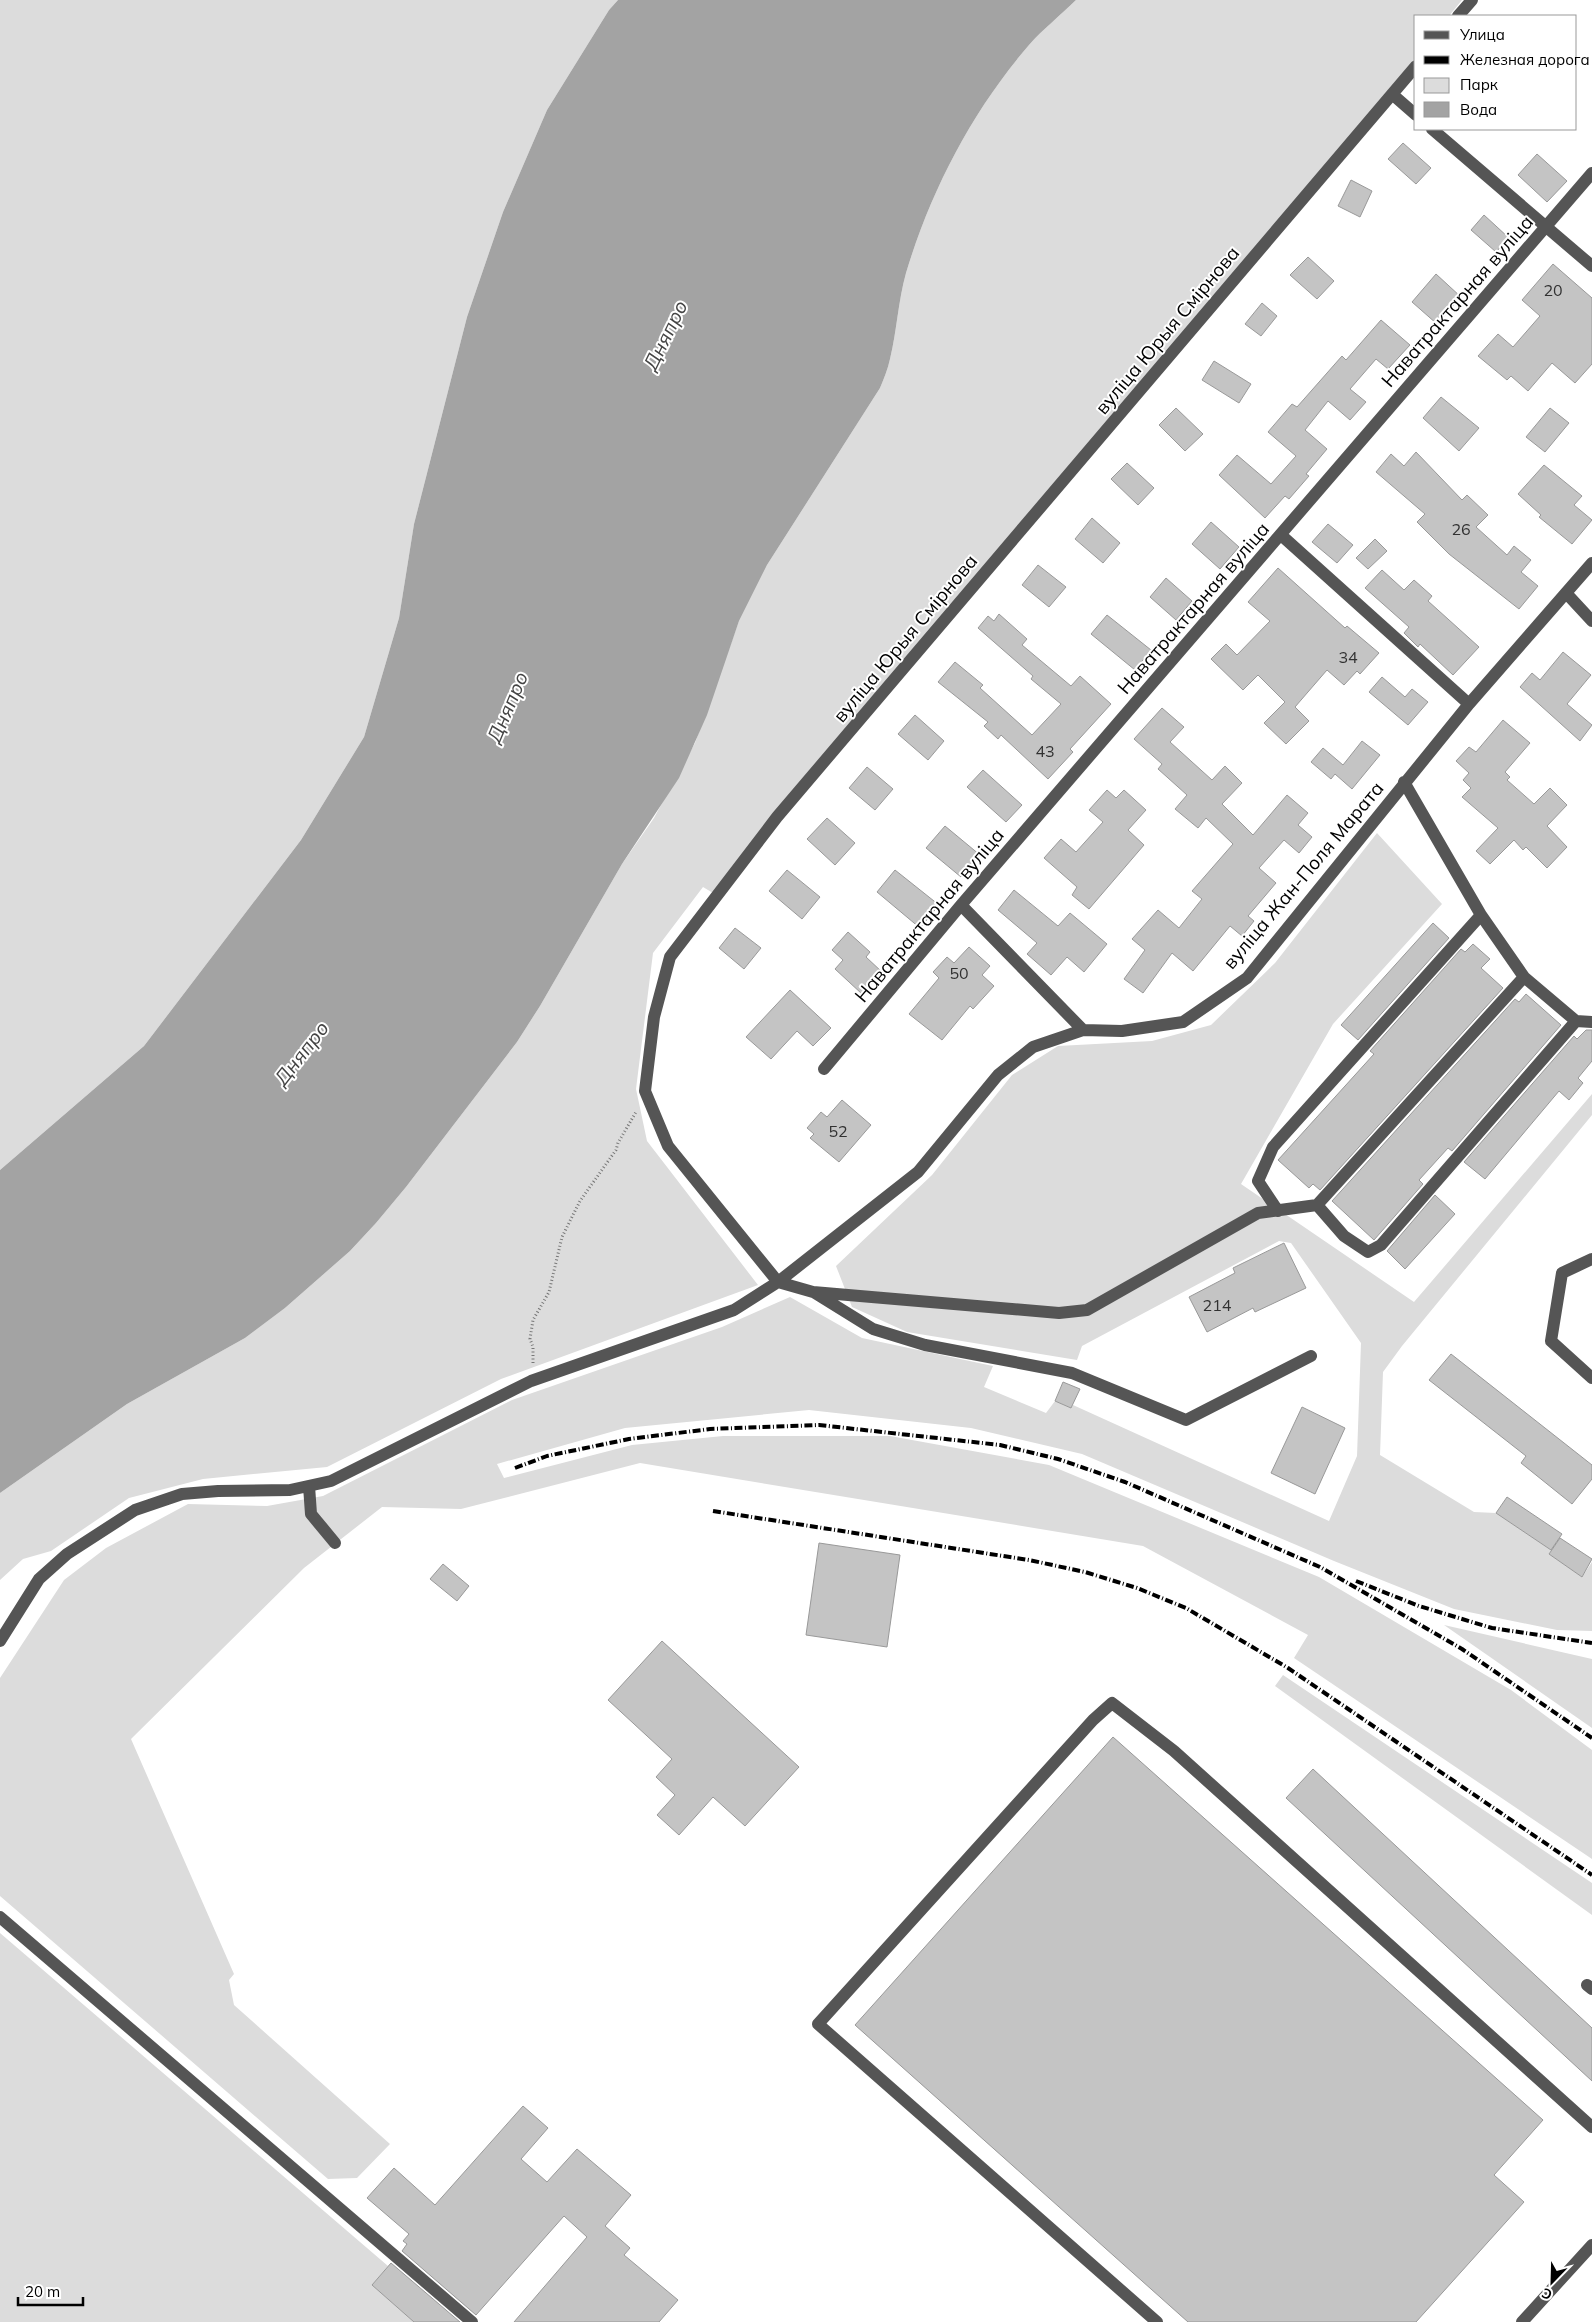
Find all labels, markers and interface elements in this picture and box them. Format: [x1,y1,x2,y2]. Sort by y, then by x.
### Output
legend [1414,15,1577,130]
text: Улица [1459,25,1505,44]
text: Железная дорога [1460,50,1590,69]
text: Парк [1460,75,1499,94]
text: Вода [1460,100,1497,119]
street label: Наватрактарная вуліца [1376,210,1538,392]
street label: вуліца Юрыя Смірнова [1090,241,1244,419]
house number: 20 [1543,280,1563,300]
water label: Дняпро [637,296,693,375]
street label: Наватрактарная вуліца [1112,517,1274,699]
house number: 26 [1451,519,1471,539]
street label: вуліца Юрыя Смірнова [828,549,982,727]
house number: 34 [1338,647,1358,667]
water label: Дняпро [481,668,533,747]
house number: 43 [1035,741,1055,761]
street label: вуліца Жан-Поля Марата [1217,776,1389,974]
street label: Наватрактарная вуліца [849,823,1009,1007]
house number: 50 [949,963,969,983]
water label: Дняпро [268,1016,334,1091]
house number: 52 [828,1121,848,1141]
house number: 214 [1203,1295,1232,1315]
north arrow [1527,2257,1577,2307]
scale bar [18,2274,82,2306]
text: 20 m [25,2282,60,2301]
text: С [1539,2284,1555,2304]

